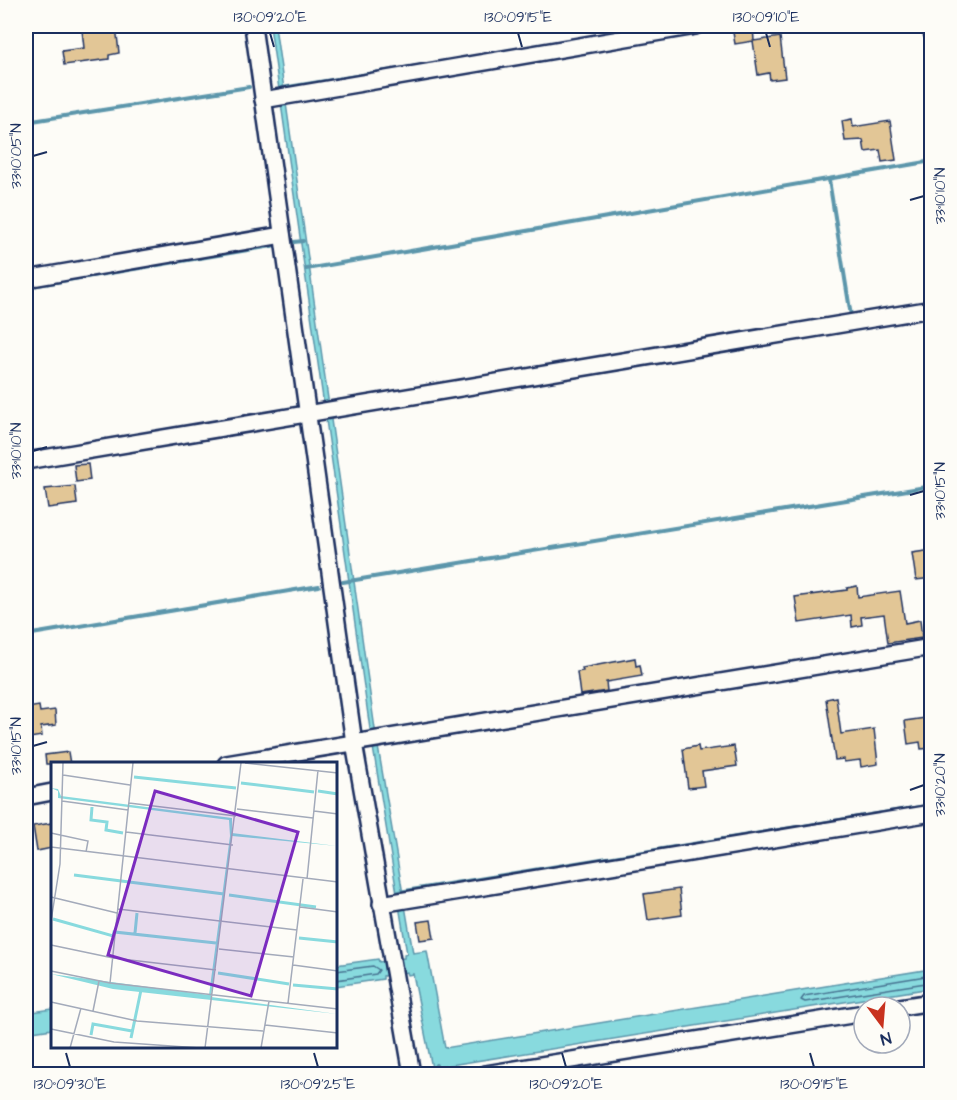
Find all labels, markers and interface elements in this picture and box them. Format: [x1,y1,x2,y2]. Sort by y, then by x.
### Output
text: 130°09'20"E [233,7,307,28]
text: 130°09'15"E [484,7,552,28]
text: 130°09'10"E [733,7,799,28]
text: 33°10'05"N [6,123,27,189]
text: 33°10'10"N [930,168,951,224]
text: 33°10'10"N [6,423,27,479]
text: 33°10'15"N [930,462,951,520]
text: 33°10'15"N [6,717,27,775]
text: 33°10'20"N [930,753,951,817]
inset map [51,762,338,1049]
north arrow [852,995,912,1055]
text: N [878,1027,894,1050]
text: 130°09'30"E [34,1074,106,1095]
text: 130°09'25"E [281,1074,355,1095]
text: 130°09'20"E [529,1074,603,1095]
text: 130°09'15"E [780,1074,848,1095]

